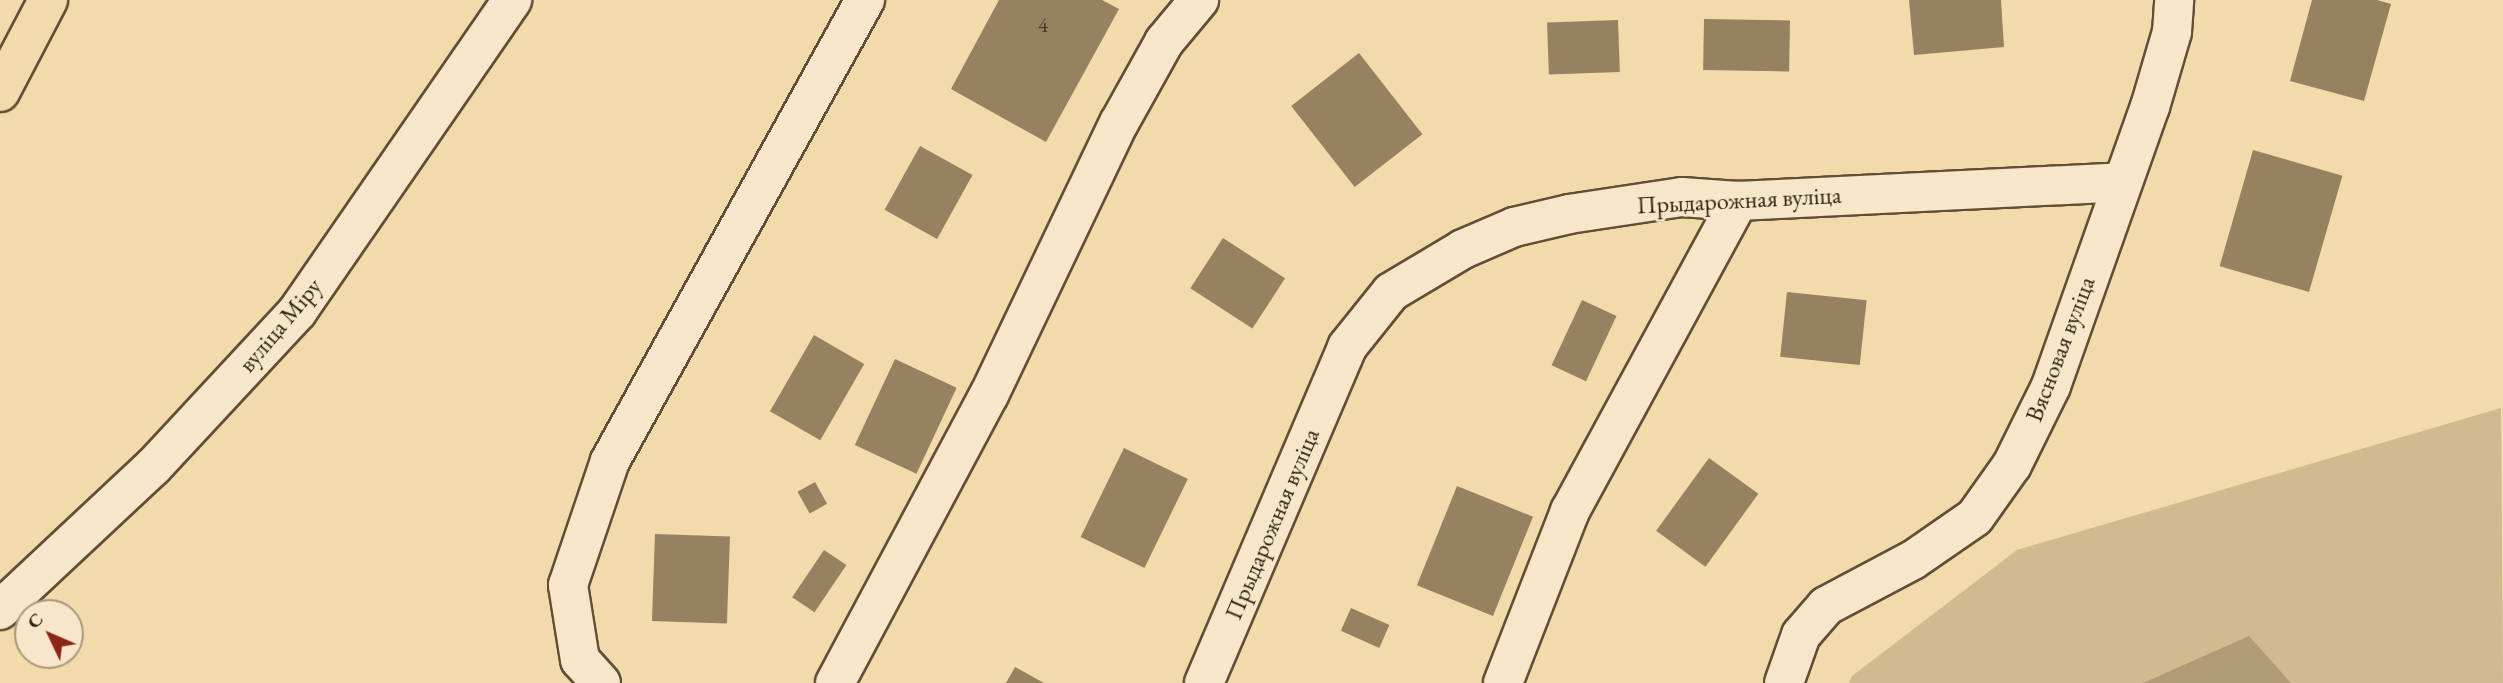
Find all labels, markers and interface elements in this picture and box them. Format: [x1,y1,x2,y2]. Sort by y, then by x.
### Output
house number: 4 [1038,12,1048,38]
street label: Прыдарожная вуліца [1636,180,1842,220]
street label: вуліца Міру [232,272,328,378]
street label: Вясновая вуліца [2019,272,2101,426]
street label: Прыдарожная вуліца [1219,424,1325,624]
north arrow [14,599,84,669]
text: С [21,607,49,634]

